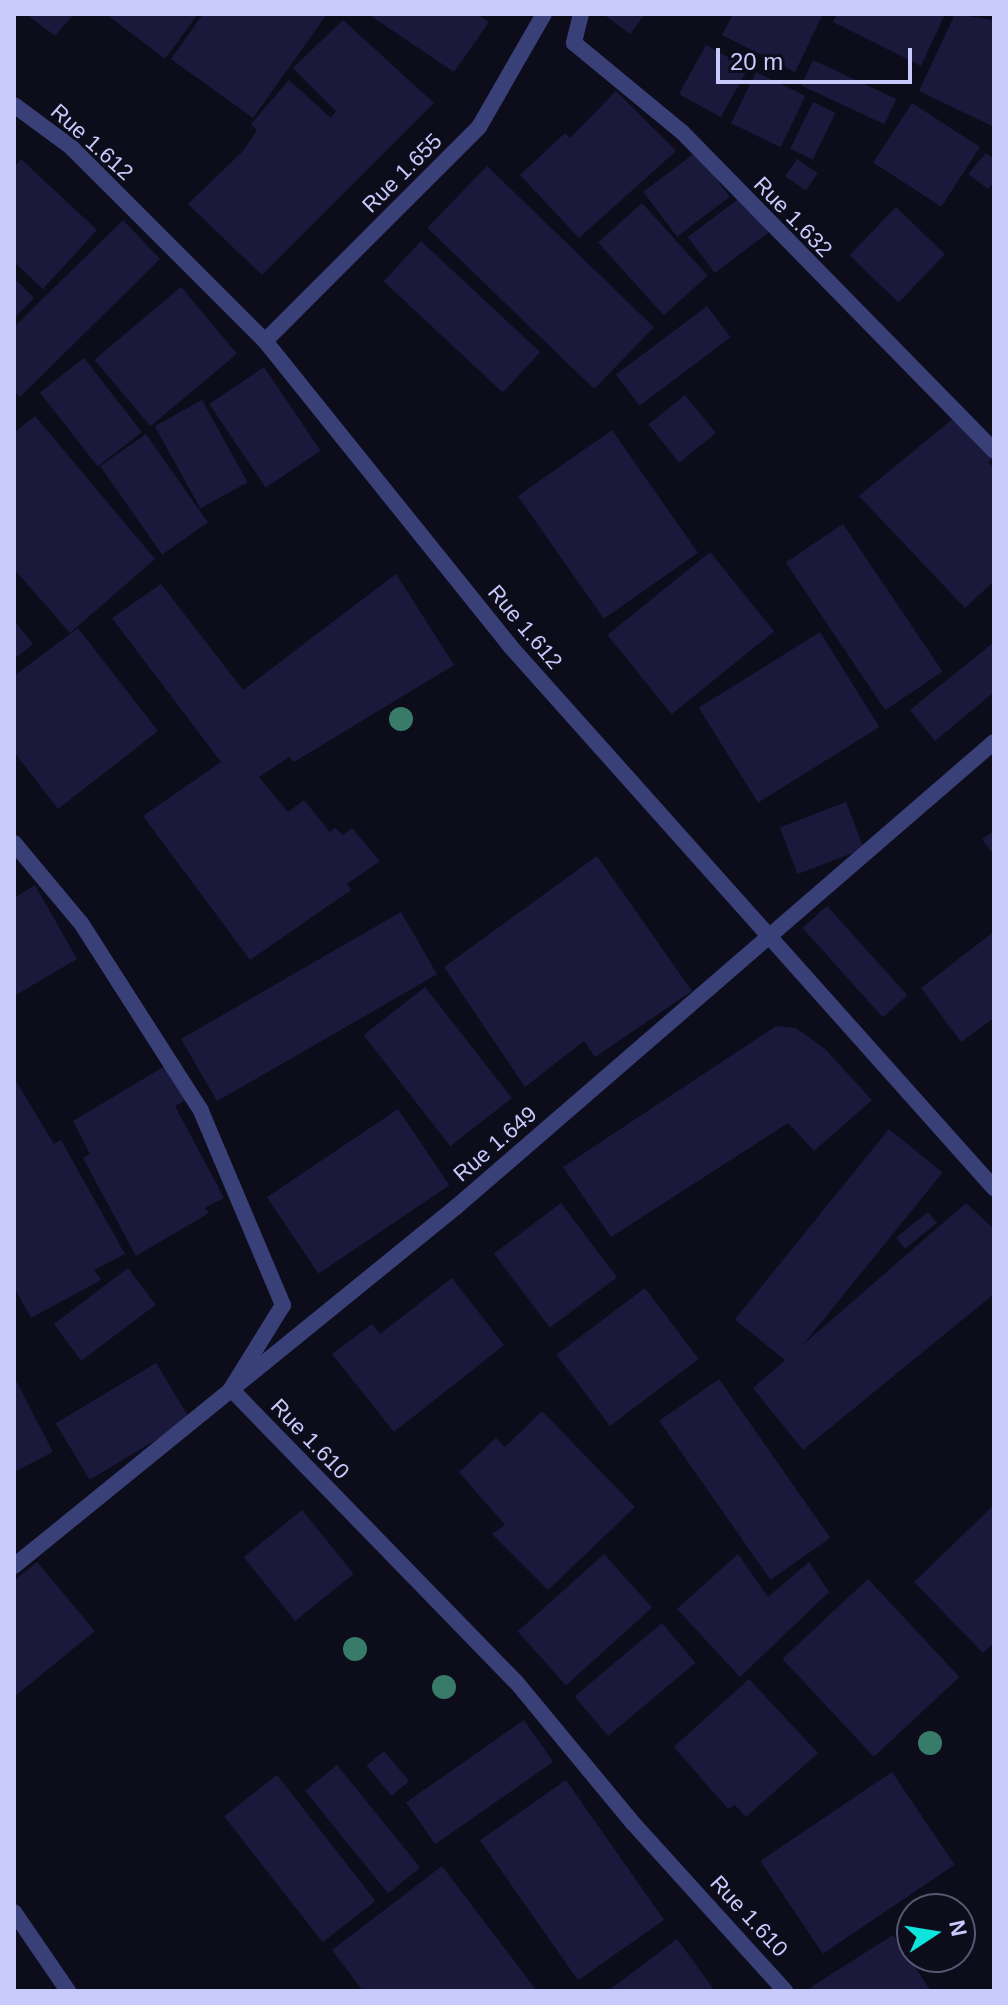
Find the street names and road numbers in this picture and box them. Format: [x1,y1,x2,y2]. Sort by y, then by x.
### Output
street label: Rue 1.612 [45,98,139,186]
street label: Rue 1.655 [357,128,447,218]
street label: Rue 1.632 [748,171,838,263]
street label: Rue 1.612 [482,580,568,674]
street label: Rue 1.649 [448,1101,542,1187]
street label: Rue 1.610 [265,1393,355,1485]
street label: Rue 1.610 [705,1870,793,1962]

